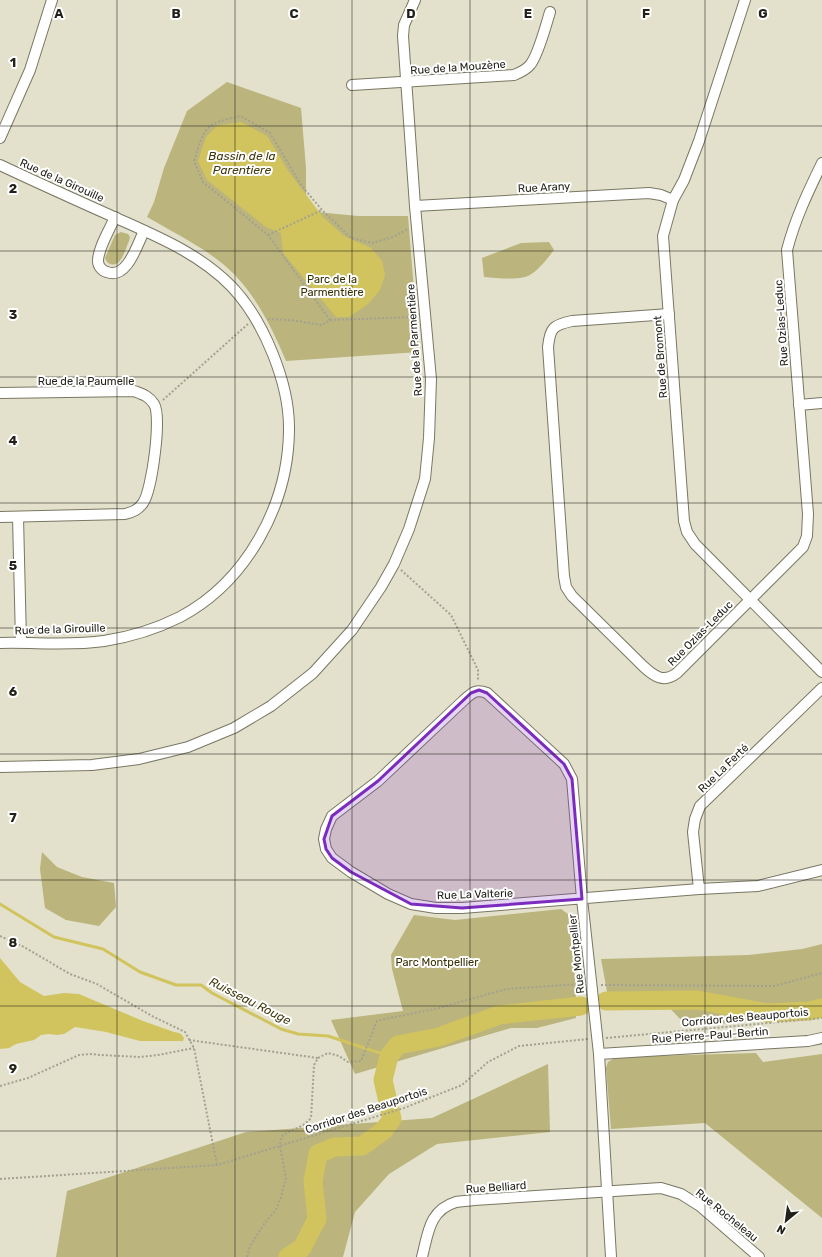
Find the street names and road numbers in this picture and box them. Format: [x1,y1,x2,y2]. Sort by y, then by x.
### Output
street label: Rue de la Mouzène [410,58,506,77]
street label: Rue de la Girouille [18,156,106,205]
street label: Rue Arany [517,180,571,195]
street label: Rue Ozias-Leduc [772,279,791,367]
street label: Rue de la Parmentière [404,283,425,397]
street label: Rue de Bromont [651,315,670,399]
street label: Rue de la Paumelle [38,375,134,388]
street label: Rue Ozias-Leduc [665,598,736,669]
street label: Rue de la Girouille [14,621,106,638]
street label: Rue La Ferté [696,741,751,796]
street label: Rue La Valterie [437,887,513,902]
street label: Rue Montpellier [566,913,587,994]
street label: Corridor des Beauportois [681,1005,809,1030]
street label: Rue Pierre-Paul-Bertin [651,1025,769,1046]
street label: Corridor des Beauportois [304,1085,429,1136]
street label: Rue Belliard [465,1179,527,1196]
street label: Rue Rocheleau [693,1186,761,1245]

